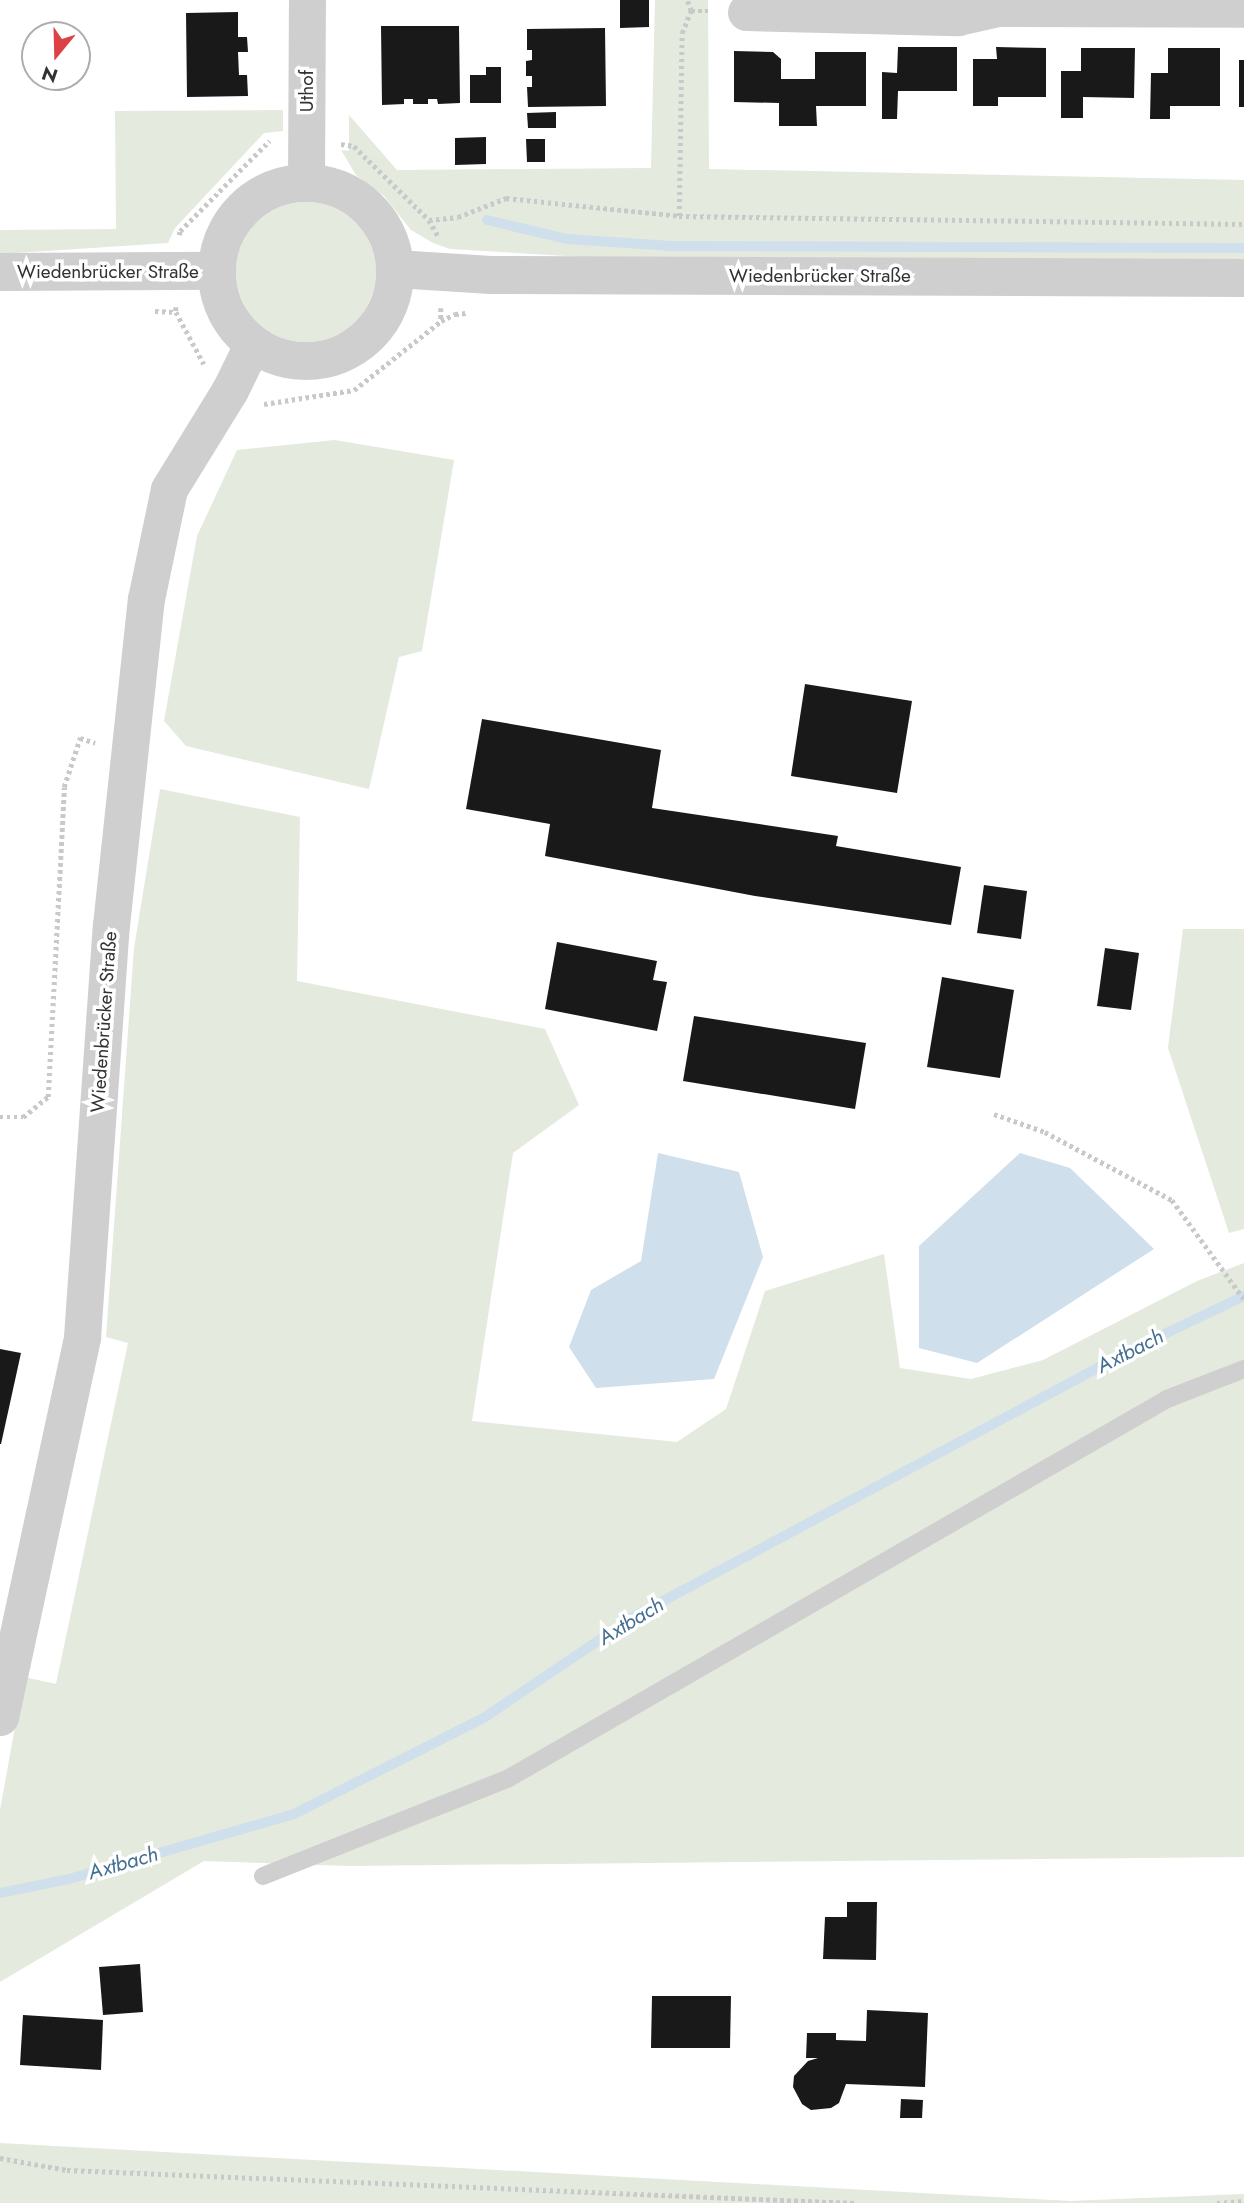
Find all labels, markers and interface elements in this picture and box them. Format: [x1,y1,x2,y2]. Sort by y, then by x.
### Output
north arrow [21,21,91,91]
text: N [38,59,61,90]
street label: Uthof [296,70,318,112]
street label: Wiedenbrücker Straße [17,261,199,283]
street label: Wiedenbrücker Straße [729,265,911,287]
street label: Wiedenbrücker Straße [86,931,122,1113]
water label: Axtbach [1092,1324,1168,1378]
water label: Axtbach [594,1592,668,1650]
water label: Axtbach [85,1841,161,1885]

